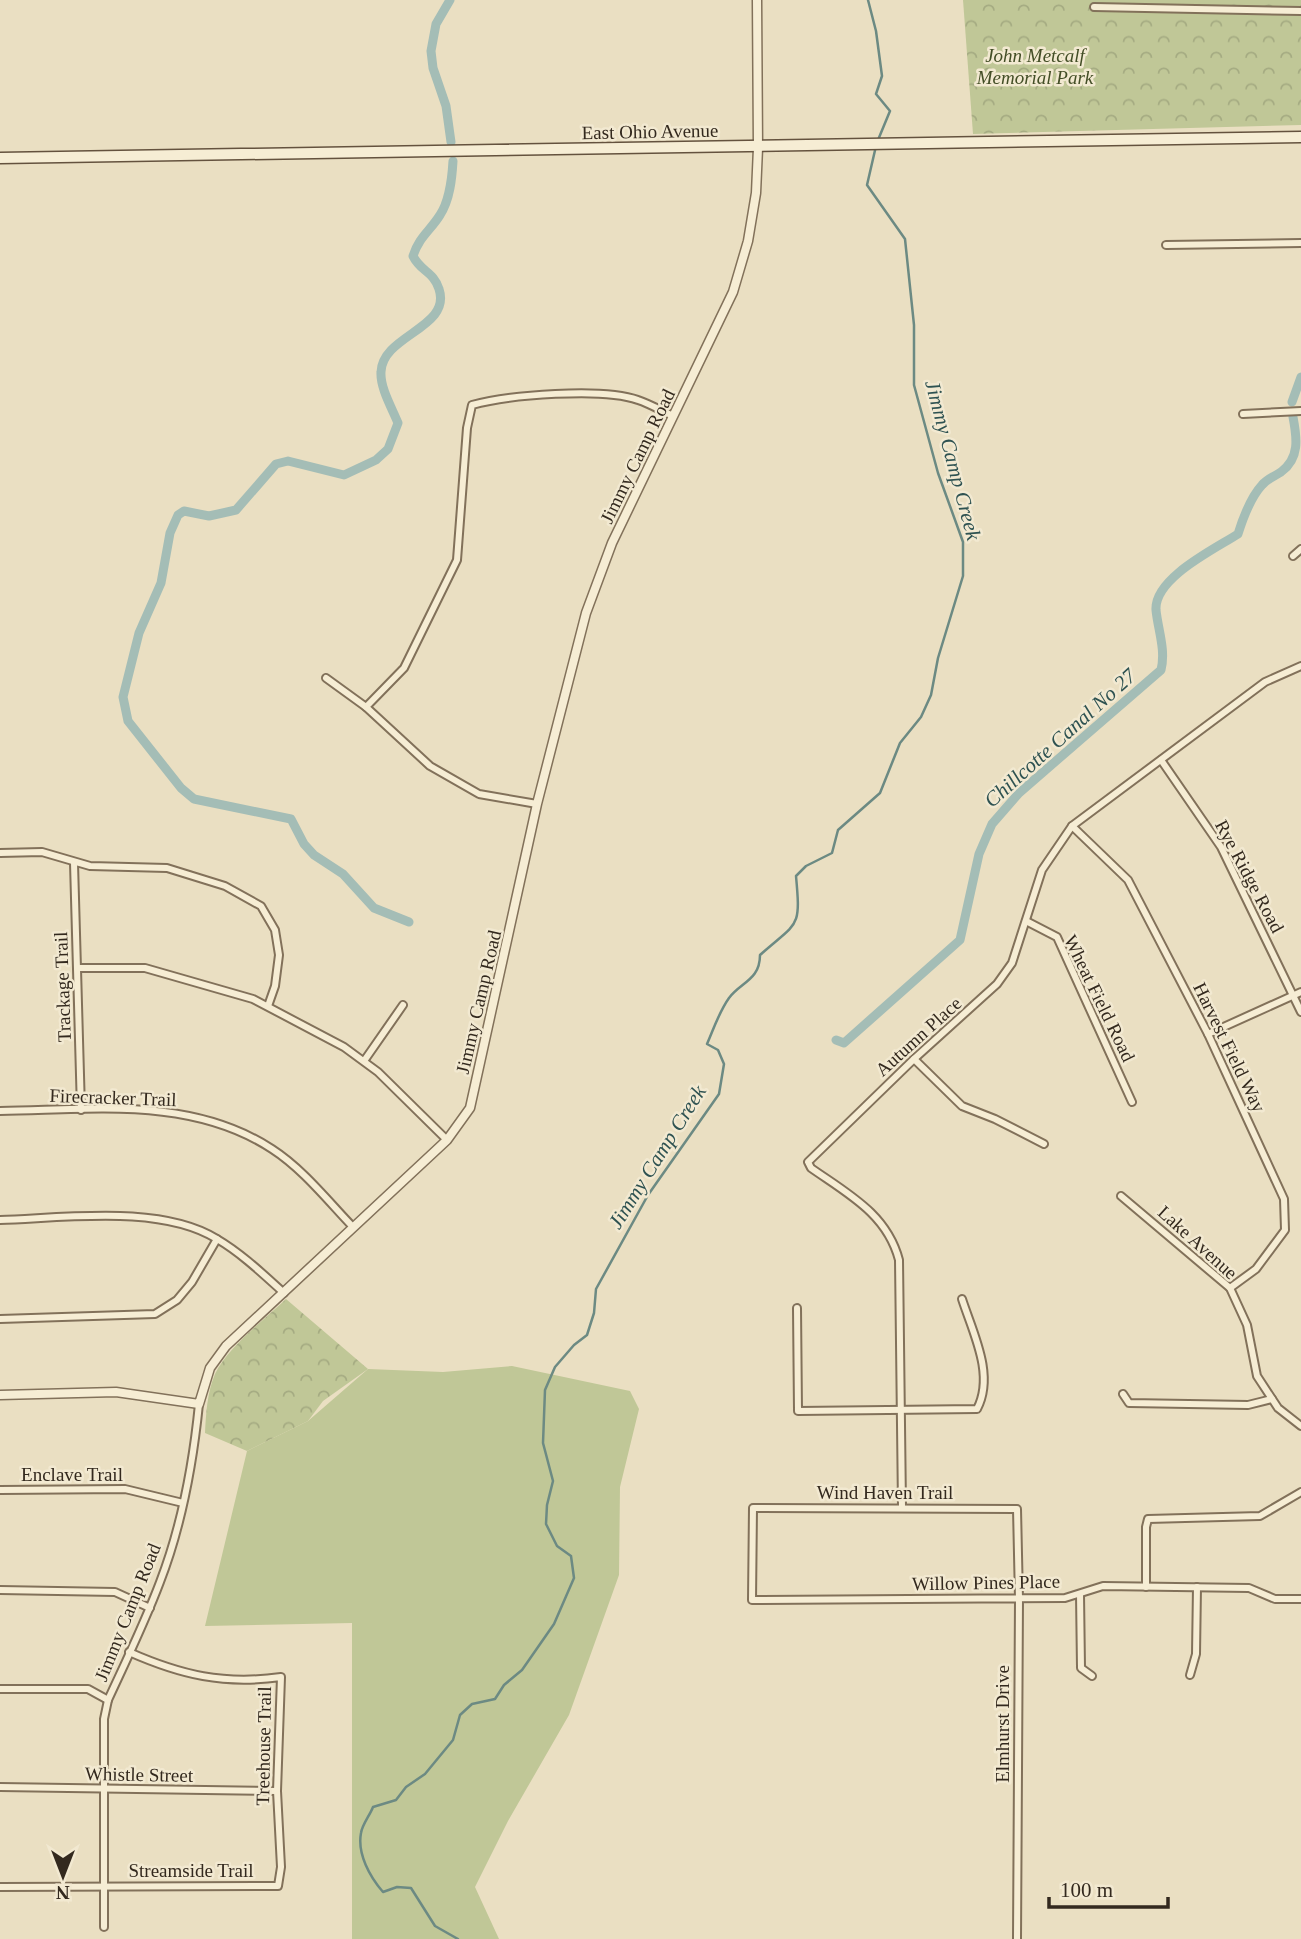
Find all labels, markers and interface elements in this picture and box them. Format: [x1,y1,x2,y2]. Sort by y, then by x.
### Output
park label: John Metcalf Memorial Park [976,45,1094,88]
street label: East Ohio Avenue [581,120,719,143]
water label: Jimmy Camp Creek [920,377,986,543]
street label: Jimmy Camp Road [596,385,679,527]
water label: Chillcotte Canal No 27 [979,663,1142,812]
street label: Rye Ridge Road [1211,816,1288,937]
street label: Jimmy Camp Road [452,928,505,1076]
street label: Trackage Trail [50,931,75,1043]
street label: Wheat Field Road [1060,931,1140,1065]
street label: Harvest Field Way [1189,979,1270,1116]
street label: Autumn Place [871,992,966,1080]
water label: Jimmy Camp Creek [603,1080,711,1233]
street label: Firecracker Trail [49,1085,177,1110]
street label: Lake Avenue [1154,1201,1242,1283]
street label: Enclave Trail [21,1464,123,1485]
street label: Wind Haven Trail [817,1482,953,1503]
street label: Jimmy Camp Road [90,1540,165,1684]
street label: Willow Pines Place [912,1571,1060,1594]
street label: Elmhurst Drive [992,1665,1013,1783]
street label: Treehouse Trail [252,1686,275,1806]
street label: Whistle Street [85,1763,194,1786]
north arrow [28,1841,98,1911]
street label: Streamside Trail [128,1860,254,1881]
scale bar [1049,1866,1168,1910]
text: 100 m [1060,1878,1113,1902]
text: N [56,1882,70,1903]

